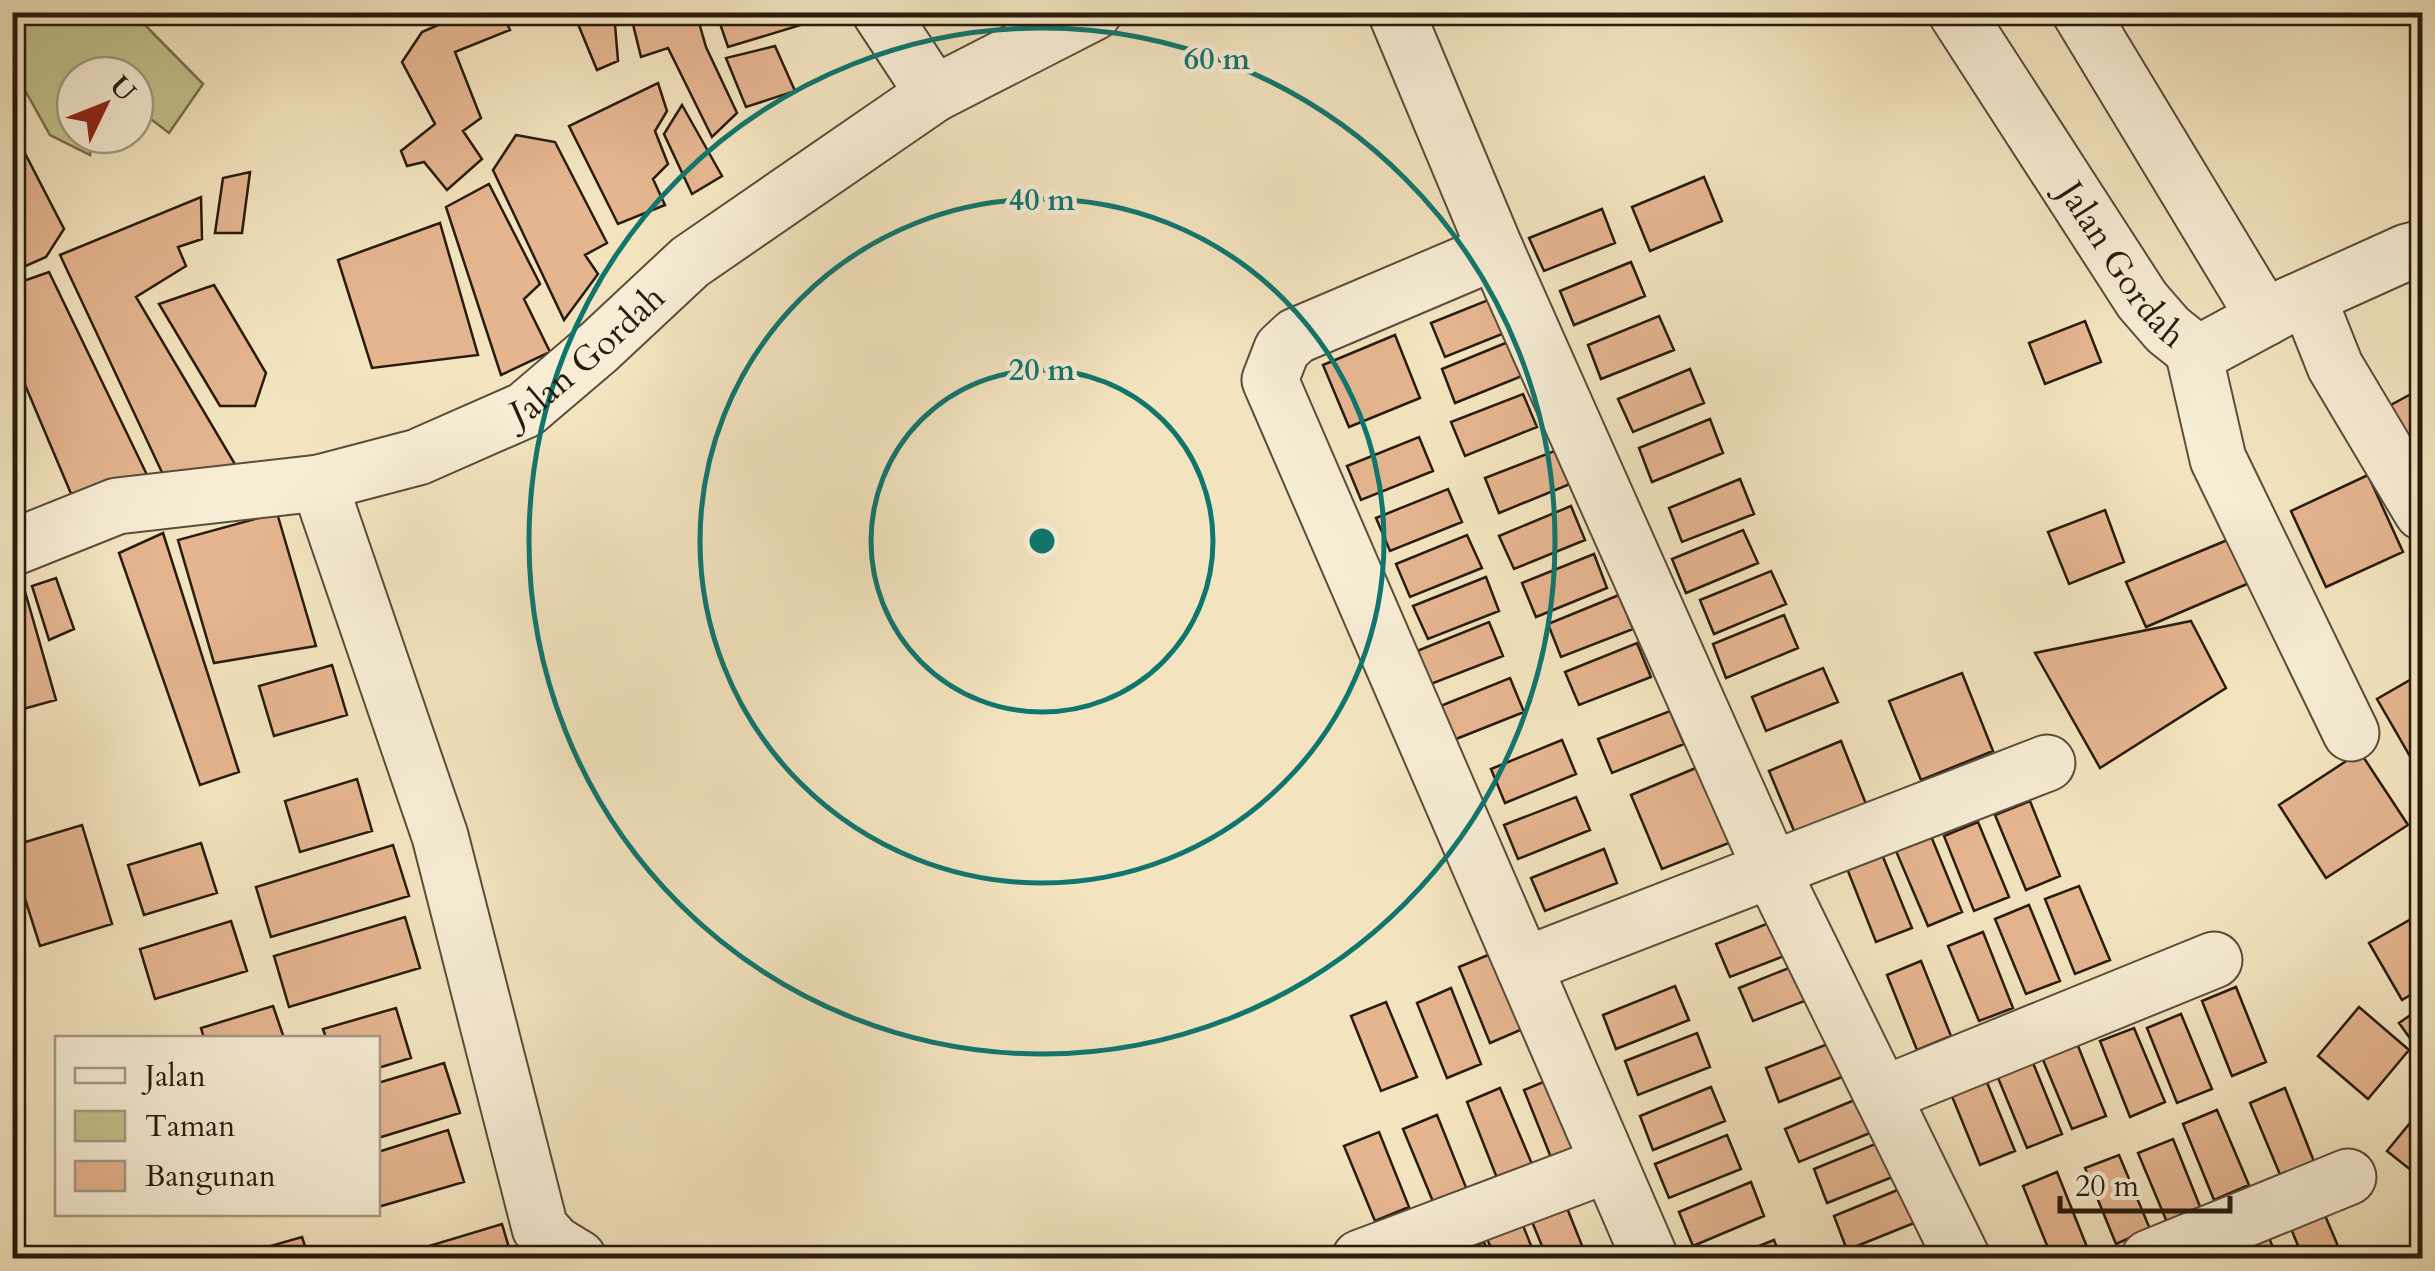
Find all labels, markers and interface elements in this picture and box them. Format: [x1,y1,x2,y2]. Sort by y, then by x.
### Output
text: 60 m [1184,39,1251,80]
north arrow [55,55,155,155]
text: U [101,67,144,110]
street label: Jalan Gordah [2044,168,2195,359]
text: 40 m [1009,180,1076,221]
street label: Jalan Gordah [498,275,676,441]
text: 20 m [1009,350,1076,391]
centre of rings [1024,523,1060,559]
legend [55,1036,380,1216]
text: Jalan [141,1056,206,1097]
text: Taman [145,1106,235,1147]
scale bar [2060,1151,2230,1213]
text: Bangunan [145,1156,276,1197]
text: 20 m [2075,1166,2140,1207]

